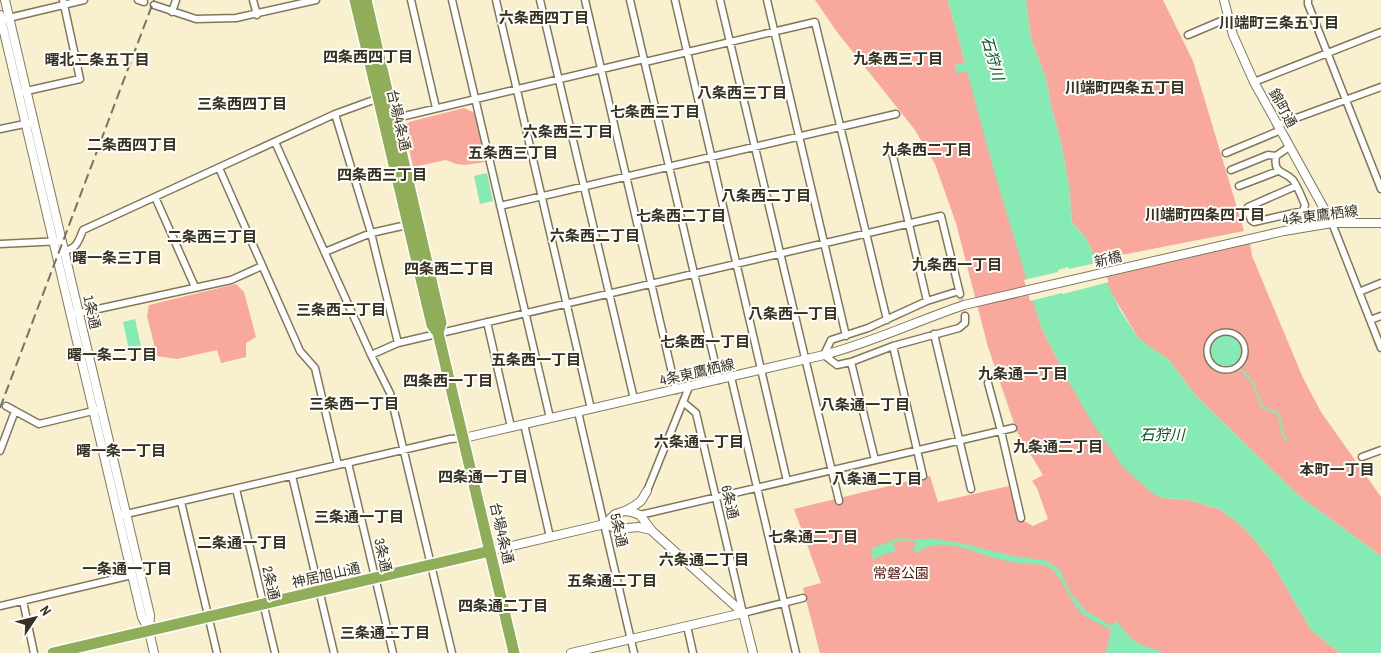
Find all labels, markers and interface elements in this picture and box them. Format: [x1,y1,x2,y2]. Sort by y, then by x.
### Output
district label: 六条西四丁目 [499,7,589,28]
district label: 川端町三条五丁目 [1219,12,1339,33]
water label: 石狩川 [977,33,1010,84]
district label: 四条西四丁目 [323,46,413,67]
district label: 九条西三丁目 [853,48,943,69]
district label: 曙北二条五丁目 [44,49,150,70]
district label: 川端町四条五丁目 [1065,77,1185,98]
district label: 八条西三丁目 [697,82,787,103]
street label: 錦町通 [1265,85,1301,131]
street label: 台場4条通 [383,88,415,152]
district label: 三条西四丁目 [197,93,287,114]
district label: 七条西三丁目 [610,101,700,122]
district label: 六条西三丁目 [523,121,613,142]
district label: 二条西四丁目 [87,134,177,155]
district label: 九条西二丁目 [882,139,972,160]
district label: 五条西三丁目 [468,142,558,163]
district label: 四条西三丁目 [337,164,427,185]
district label: 八条西二丁目 [721,185,811,206]
street label: 4条東鷹栖線 [1281,201,1359,229]
district label: 川端町四条四丁目 [1145,204,1265,225]
district label: 七条西二丁目 [636,205,726,226]
district label: 六条西二丁目 [550,225,640,246]
district label: 二条西三丁目 [167,226,257,247]
district label: 曙一条三丁目 [72,247,162,268]
street label: 新橋 [1092,247,1124,271]
district label: 九条西一丁目 [912,254,1002,275]
district label: 四条西二丁目 [404,258,494,279]
street label: 1条通 [79,293,105,331]
district label: 三条西二丁目 [296,299,386,320]
district label: 八条西一丁目 [748,303,838,324]
district label: 七条西一丁目 [660,331,750,352]
district label: 曙一条二丁目 [67,344,157,365]
district label: 五条西一丁目 [491,349,581,370]
street label: 4条東鷹栖線 [658,355,736,389]
district label: 九条通一丁目 [978,363,1068,384]
district label: 四条西一丁目 [403,370,493,391]
district label: 三条西一丁目 [309,393,399,414]
district label: 八条通一丁目 [820,394,910,415]
water label: 石狩川 [1139,424,1186,445]
district label: 六条通一丁目 [654,431,744,452]
district label: 九条通二丁目 [1013,436,1103,457]
district label: 曙一条一丁目 [76,440,166,461]
district label: 本町一丁目 [1299,459,1375,480]
district label: 四条通一丁目 [438,466,528,487]
district label: 八条通二丁目 [832,468,922,489]
street label: 6条通 [717,483,743,521]
street label: 台場4条通 [486,501,518,565]
district label: 三条通一丁目 [314,506,404,527]
street label: 5条通 [606,511,632,549]
district label: 七条通二丁目 [768,526,858,547]
district label: 二条通一丁目 [197,532,287,553]
street label: 3条通 [370,536,396,574]
district label: 六条通二丁目 [659,549,749,570]
district label: 一条通一丁目 [82,558,172,579]
street label: 神居旭山通 [290,558,362,592]
street label: 2条通 [258,564,284,602]
park label: 常磐公園 [873,564,929,582]
district label: 五条通二丁目 [567,570,657,591]
north arrow [10,593,60,643]
district label: 四条通二丁目 [458,595,548,616]
text: N [36,602,55,619]
district label: 三条通二丁目 [340,622,430,643]

